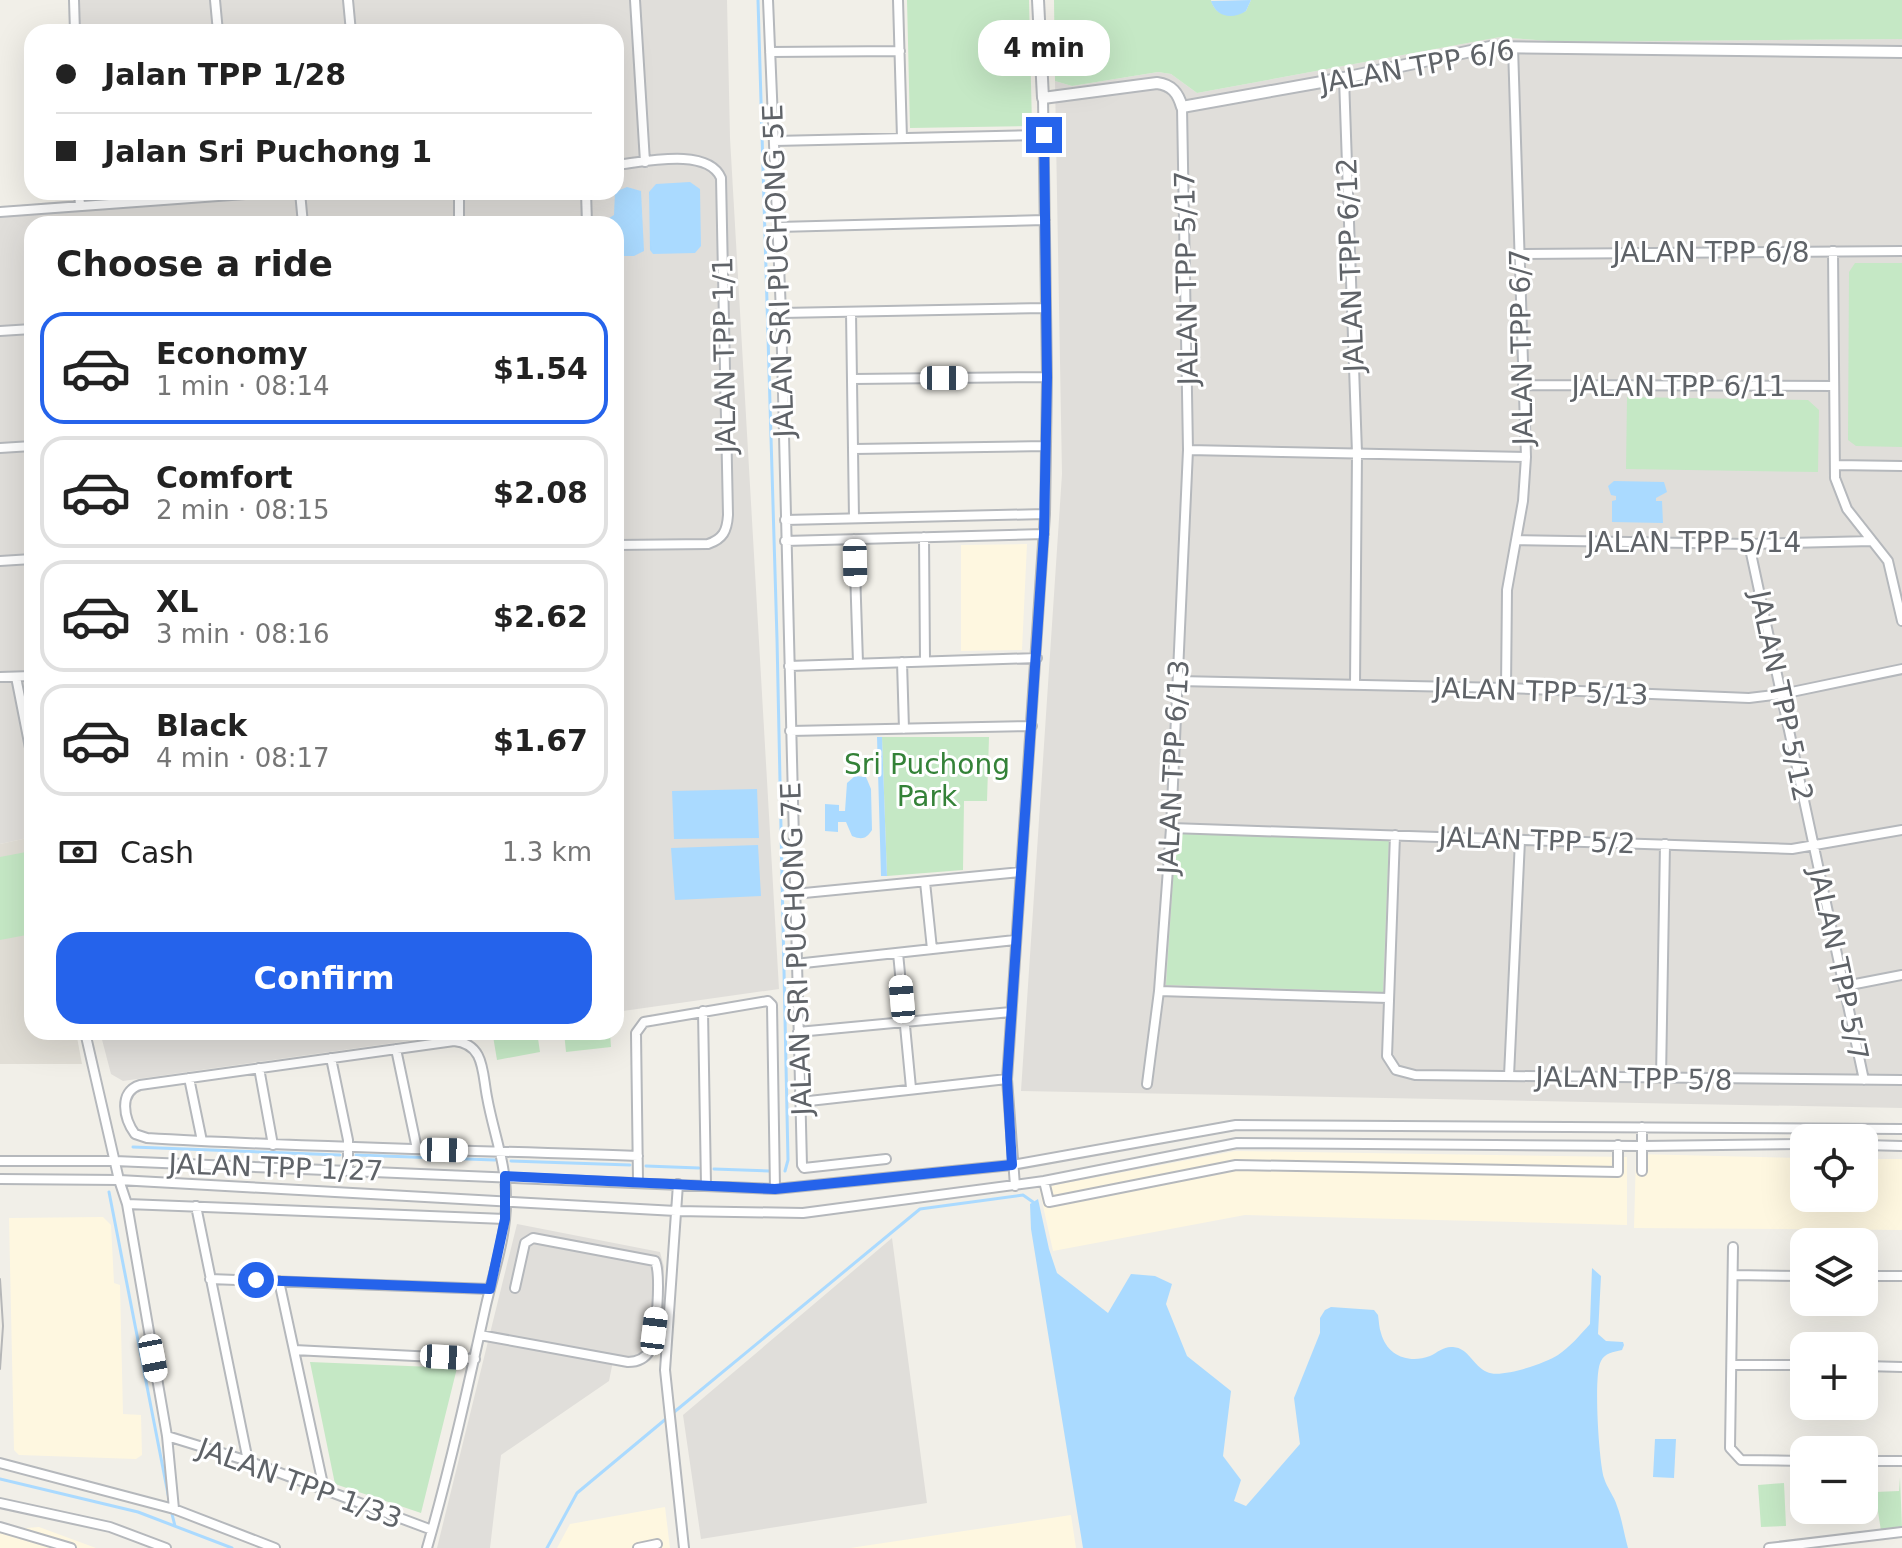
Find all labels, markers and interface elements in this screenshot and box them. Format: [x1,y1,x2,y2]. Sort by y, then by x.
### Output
callout: 4 min [978,19,1110,75]
text: 4 min [1003,33,1085,63]
street label: JALAN TPP 6/6 [1315,33,1517,100]
text: Jalan TPP 1/28 [104,57,346,92]
street label: JALAN SRI PUCHONG 5E [756,104,801,440]
route end [1026,117,1062,153]
text: Jalan Sri Puchong 1 [104,134,432,169]
street label: JALAN TPP 6/12 [1330,157,1371,375]
street label: JALAN TPP 5/17 [1168,170,1205,388]
street label: JALAN TPP 6/8 [1611,236,1810,269]
text: Choose a ride [56,243,333,284]
street label: JALAN TPP 6/7 [1503,248,1540,448]
street label: JALAN TPP 1/1 [706,256,743,456]
icon: car [60,332,132,404]
text: Economy [156,336,308,371]
text: $1.54 [493,351,588,386]
car [920,366,968,390]
street label: JALAN TPP 6/11 [1570,370,1786,403]
text: 1 min · 08:14 [156,371,330,401]
icon: car [60,456,132,528]
text: Comfort [156,460,293,495]
text: $2.08 [493,475,588,510]
text: 2 min · 08:15 [156,495,330,525]
street label: JALAN TPP 5/14 [1585,526,1801,559]
car [843,539,867,587]
icon: car [60,580,132,652]
text: XL [156,584,198,619]
street label: JALAN TPP 5/12 [1743,586,1820,805]
text: $2.62 [493,599,588,634]
text: 3 min · 08:16 [156,619,330,649]
street label: JALAN TPP 6/13 [1151,659,1196,877]
street label: JALAN TPP 5/13 [1431,671,1649,712]
icon: car [60,704,132,776]
text: Black [156,708,247,743]
text: $1.67 [493,723,588,758]
text: 4 min · 08:17 [156,743,330,773]
park label: Sri Puchong Park [844,748,1010,813]
street label: JALAN SRI PUCHONG 7E [774,782,819,1118]
street label: JALAN TPP 5/2 [1436,821,1636,860]
icon: cash [56,830,100,874]
text: Cash [120,835,194,870]
text: 1.3 km [502,837,592,867]
street label: JALAN TPP 5/7 [1801,862,1875,1064]
button: Confirm [56,932,592,1024]
car [888,974,916,1024]
street label: JALAN TPP 5/8 [1533,1060,1733,1097]
map controls [1790,1124,1878,1524]
button: locate [1790,1124,1878,1212]
car [420,1138,468,1162]
street label: JALAN TPP 1/27 [166,1147,384,1188]
button: layers [1790,1228,1878,1316]
route start [238,1262,274,1298]
car [639,1306,669,1356]
car [137,1332,169,1384]
button: + [1790,1332,1878,1420]
car [419,1344,469,1370]
street label: JALAN TPP 1/33 [191,1431,406,1536]
button: − [1790,1436,1878,1524]

